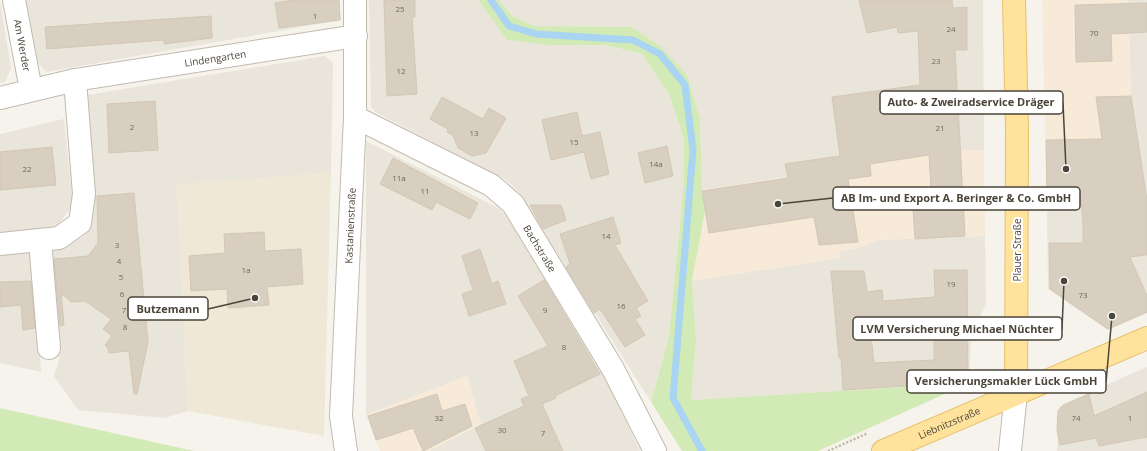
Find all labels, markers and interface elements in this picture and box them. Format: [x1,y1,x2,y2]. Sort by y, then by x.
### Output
house number: 25 [395,3,405,14]
house number: 1 [313,10,317,21]
street label: Am Werder [11,18,34,73]
house number: 24 [946,23,956,34]
house number: 70 [1089,27,1099,38]
street label: Lindengarten [183,46,247,70]
house number: 23 [931,55,941,66]
house number: 12 [396,65,406,76]
callout: Auto- & Zweiradservice Dräger [880,91,1063,114]
text: Auto- & Zweiradservice Dräger [887,94,1055,109]
house number: 2 [130,121,135,132]
house number: 21 [935,122,945,133]
house number: 13 [469,127,479,138]
house number: 15 [569,136,579,147]
house number: 14a [649,158,663,169]
house number: 22 [22,163,32,174]
house number: 11a [392,172,406,183]
house number: 11 [420,185,430,196]
street label: Kastanienstraße [341,187,359,264]
callout: AB Im- und Export A. Beringer & Co. GmbH [833,187,1080,210]
text: AB Im- und Export A. Beringer & Co. GmbH [841,190,1071,205]
street label: Plauer Straße [1010,218,1024,282]
street label: Bachstraße [520,222,560,275]
house number: 14 [601,230,611,241]
house number: 3 [115,239,120,250]
house number: 4 [117,255,122,266]
house number: 1a [241,264,251,275]
house number: 5 [119,271,124,282]
house number: 19 [946,278,956,289]
house number: 6 [120,288,125,299]
house number: 73 [1078,289,1088,300]
callout: Butzemann [128,297,208,320]
house number: 16 [616,300,626,311]
text: Butzemann [136,301,200,316]
house number: 7 [122,304,127,315]
house number: 9 [543,304,548,315]
callout: LVM Versicherung Michael Nüchter [853,317,1062,340]
house number: 8 [123,321,128,332]
text: LVM Versicherung Michael Nüchter [860,321,1054,336]
house number: 8 [562,341,567,352]
callout: Versicherungsmakler Lück GmbH [907,370,1106,393]
text: Versicherungsmakler Lück GmbH [915,373,1097,388]
street label: Liebnitzstraße [916,403,983,442]
house number: 32 [434,412,444,423]
house number: 74 [1071,412,1081,423]
house number: 1 [1128,412,1132,423]
house number: 30 [497,424,507,435]
house number: 7 [541,427,546,438]

